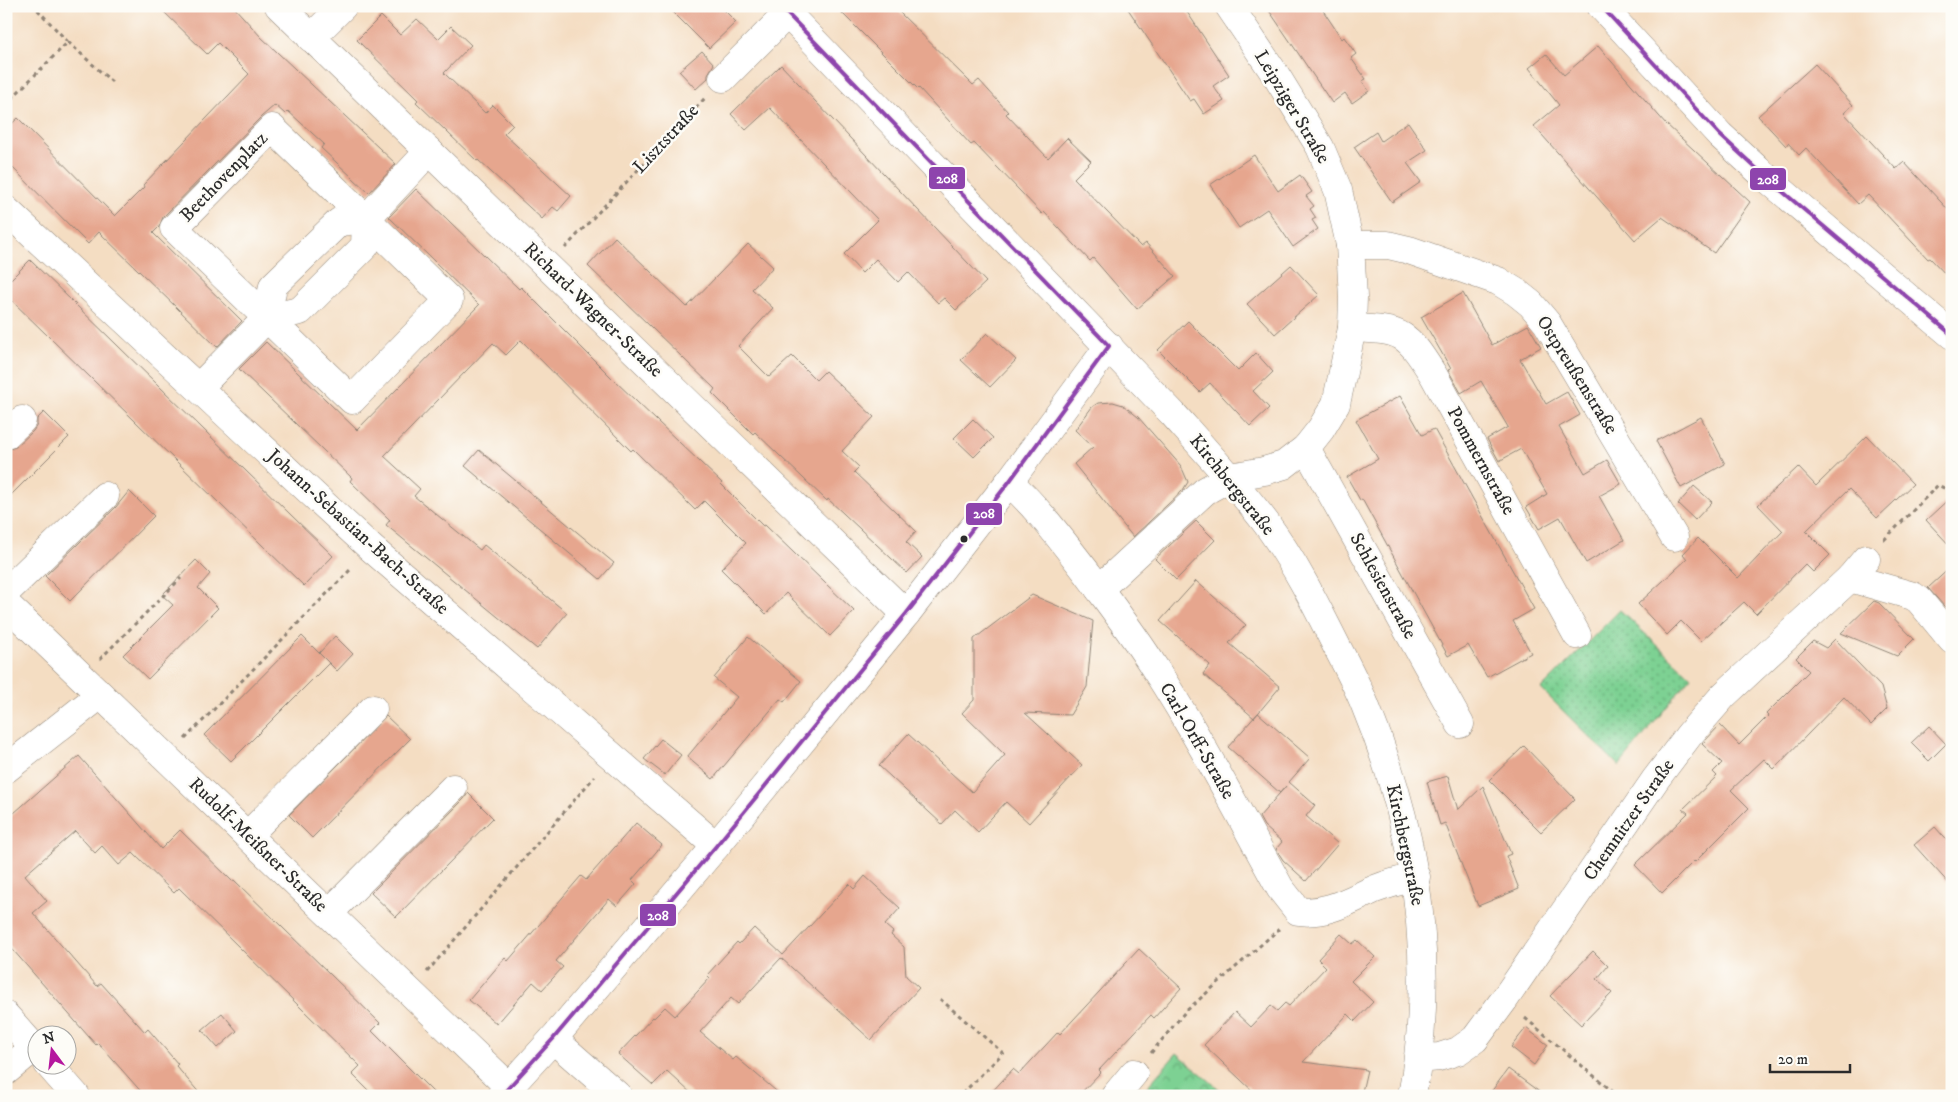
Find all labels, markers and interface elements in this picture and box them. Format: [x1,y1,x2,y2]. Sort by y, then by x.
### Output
street label: Leipziger Straße [1249,46,1335,168]
street label: Lisztstraße [628,100,704,178]
street label: Beethovenplatz [175,127,273,227]
line badge: 208 [928,166,966,190]
line badge: 208 [1749,167,1787,191]
text: 208 [936,170,958,188]
text: 208 [1757,171,1779,189]
street label: Richard-Wagner-Straße [519,238,667,382]
street label: Ostpreußenstraße [1531,311,1623,439]
street label: Pommernstraße [1442,403,1520,519]
street label: Kirchbergstraße [1184,430,1280,540]
street label: Johann-Sebastian-Bach-Straße [261,443,454,620]
line badge: 208 [965,502,1003,526]
text: 208 [973,505,995,523]
street label: Schlesienstraße [1344,529,1422,643]
unlabelled marker [959,534,969,544]
street label: Carl-Orff-Straße [1154,679,1240,803]
street label: Chemnitzer Straße [1578,755,1680,885]
street label: Rudolf-Meißner-Straße [184,773,332,917]
street label: Kirchbergstraße [1381,782,1429,908]
line badge: 208 [639,903,677,927]
text: 208 [647,907,669,925]
north arrow [28,1024,78,1074]
text: N [41,1028,57,1049]
scale bar [1770,1042,1850,1074]
text: 20 m [1778,1050,1808,1069]

